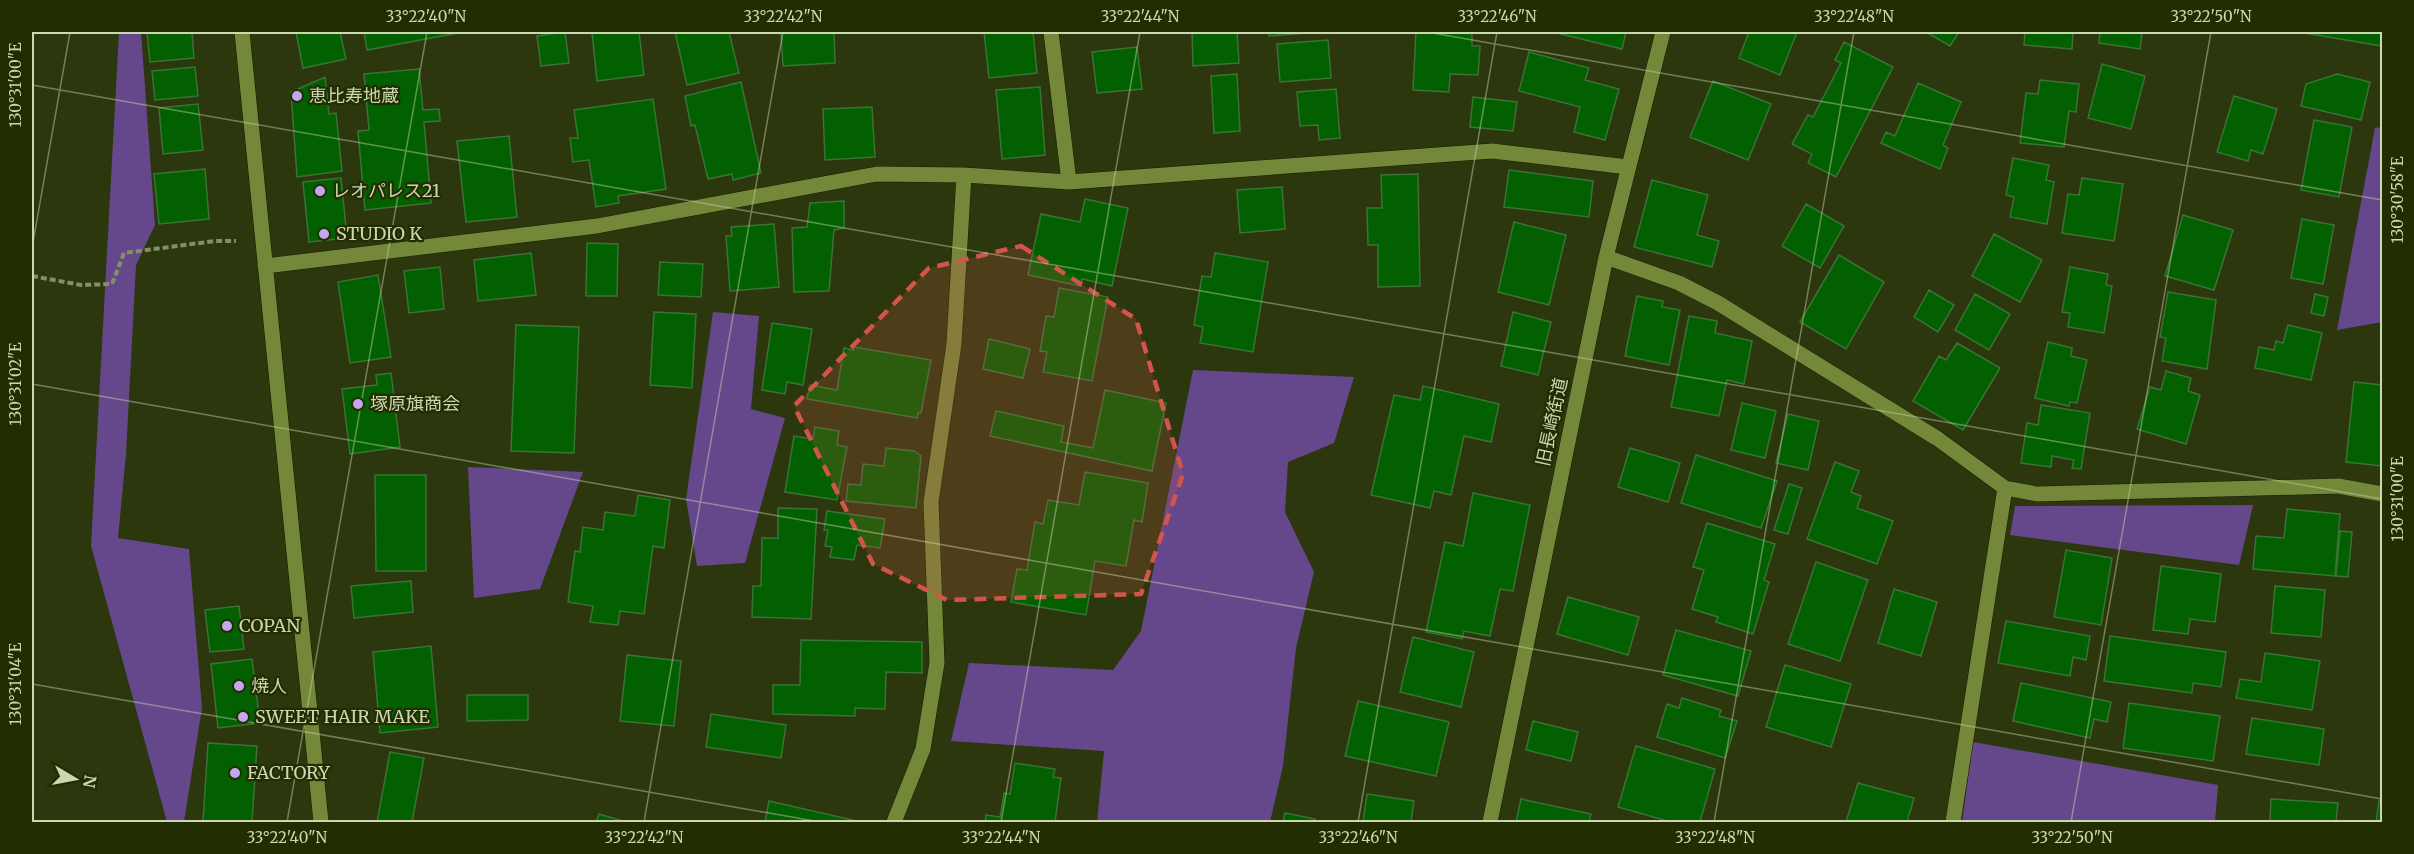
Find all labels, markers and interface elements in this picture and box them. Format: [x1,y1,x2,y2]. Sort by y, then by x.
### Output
text: 33°22'40"N [386,7,467,26]
text: 33°22'42"N [744,7,823,26]
text: 33°22'44"N [1101,7,1180,26]
text: 33°22'46"N [1457,7,1537,26]
text: 33°22'48"N [1814,7,1894,26]
text: 33°22'50"N [2170,7,2252,26]
text: 130°31'00"E [6,42,25,127]
place label: 恵比寿地蔵 [309,84,399,107]
marker: 恵比寿地蔵 [290,89,304,103]
text: 130°30'58"E [2388,156,2407,243]
place label: レオパレス21 [332,179,440,202]
marker: レオパレス21 [313,184,327,198]
place label: STUDIO K [336,222,422,245]
marker: STUDIO K [317,227,331,241]
text: 130°31'02"E [6,342,25,426]
street label: 旧長崎街道 [1531,375,1572,468]
place label: 塚原旗商会 [370,392,460,415]
marker: 塚原旗商会 [351,397,365,411]
text: 130°31'00"E [2388,456,2407,541]
place label: COPAN [239,614,300,637]
marker: COPAN [220,619,234,633]
text: 130°31'04"E [6,642,25,725]
place label: 焼人 [251,674,287,697]
marker: 焼人 [232,679,246,693]
place label: SWEET HAIR MAKE [255,705,430,728]
marker: SWEET HAIR MAKE [236,710,250,724]
north arrow [45,749,105,809]
place label: FACTORY [247,761,330,784]
marker: FACTORY [228,766,242,780]
text: N [79,774,101,790]
text: 33°22'40"N [247,828,328,847]
text: 33°22'42"N [605,828,684,847]
text: 33°22'44"N [962,828,1041,847]
text: 33°22'46"N [1318,828,1398,847]
text: 33°22'48"N [1675,828,1755,847]
text: 33°22'50"N [2031,828,2113,847]

